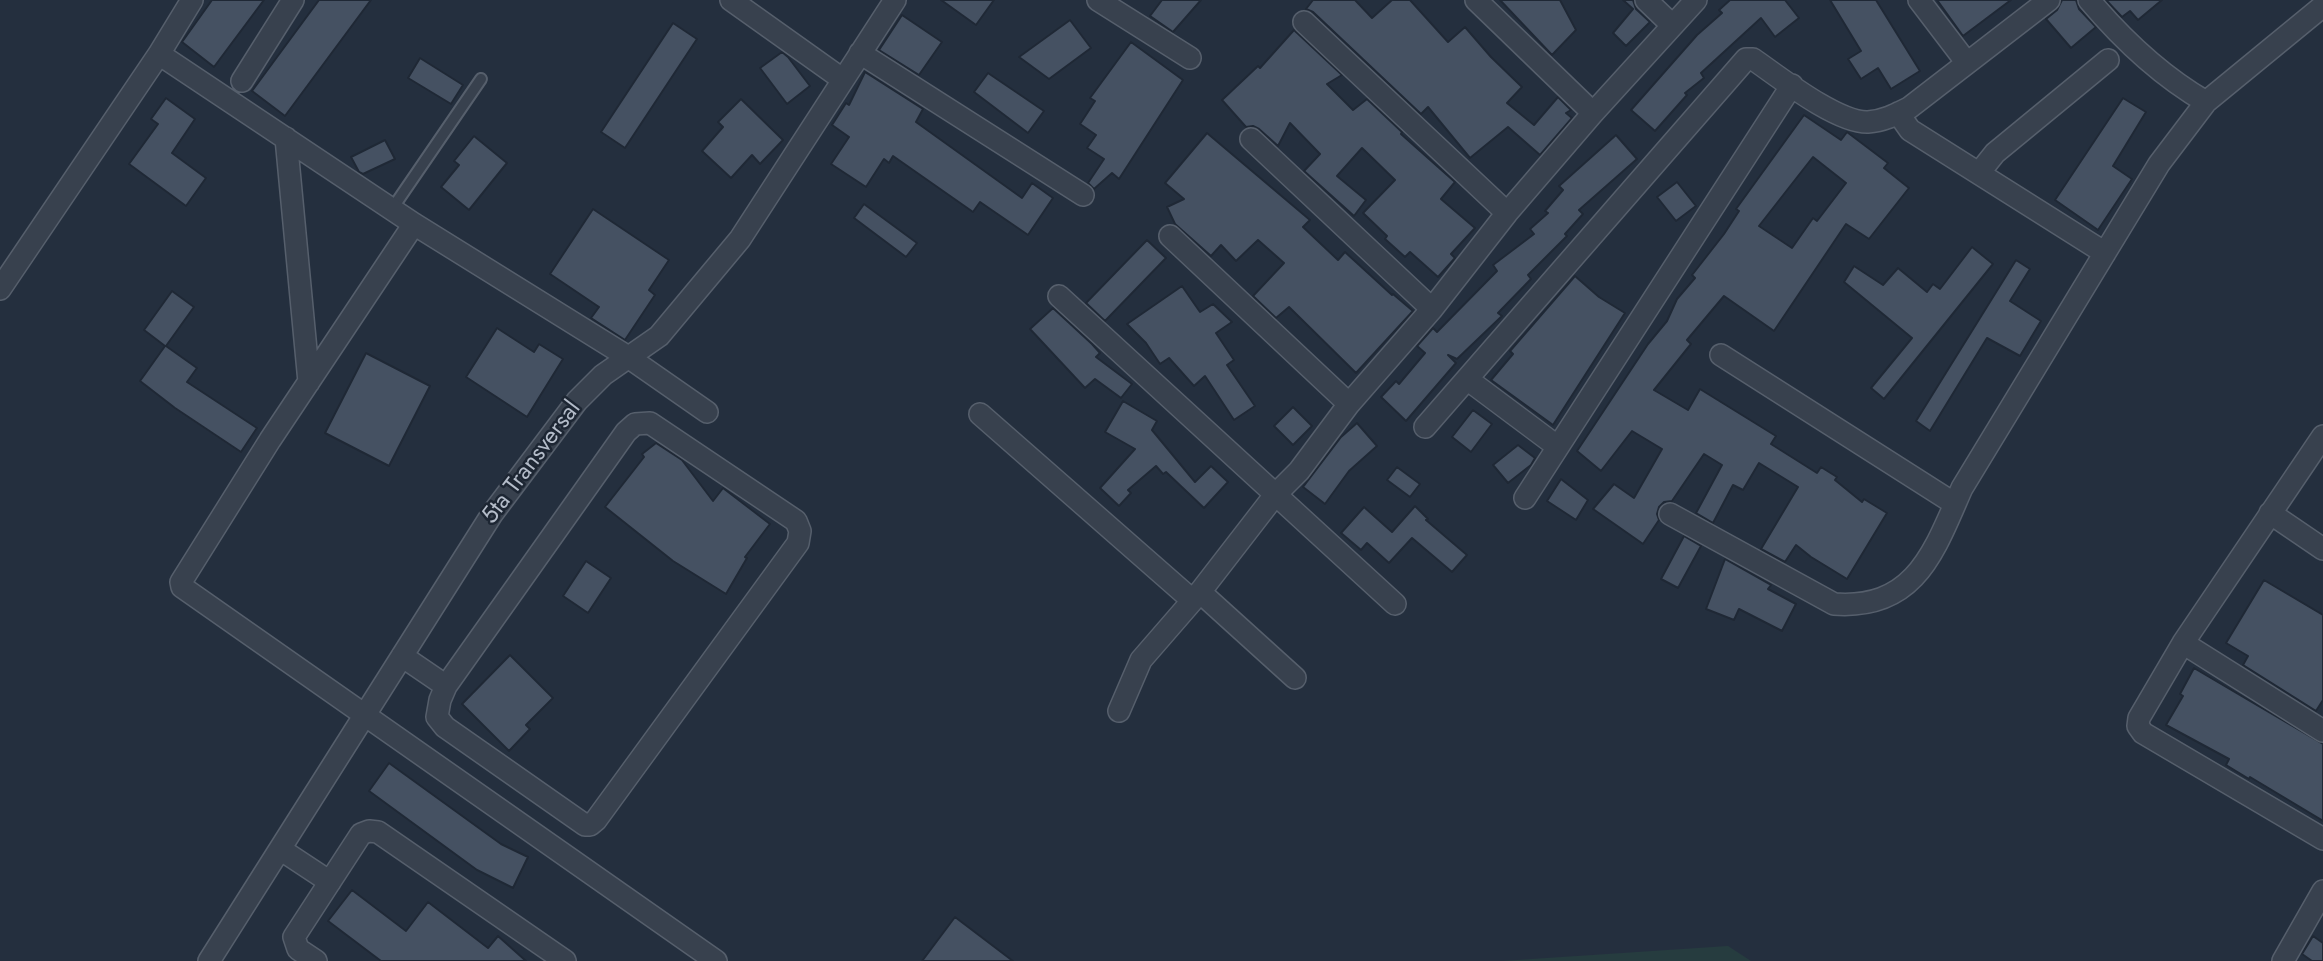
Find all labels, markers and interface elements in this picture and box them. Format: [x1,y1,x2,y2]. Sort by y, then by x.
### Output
street label: 5ta Transversal [476,396,588,530]

